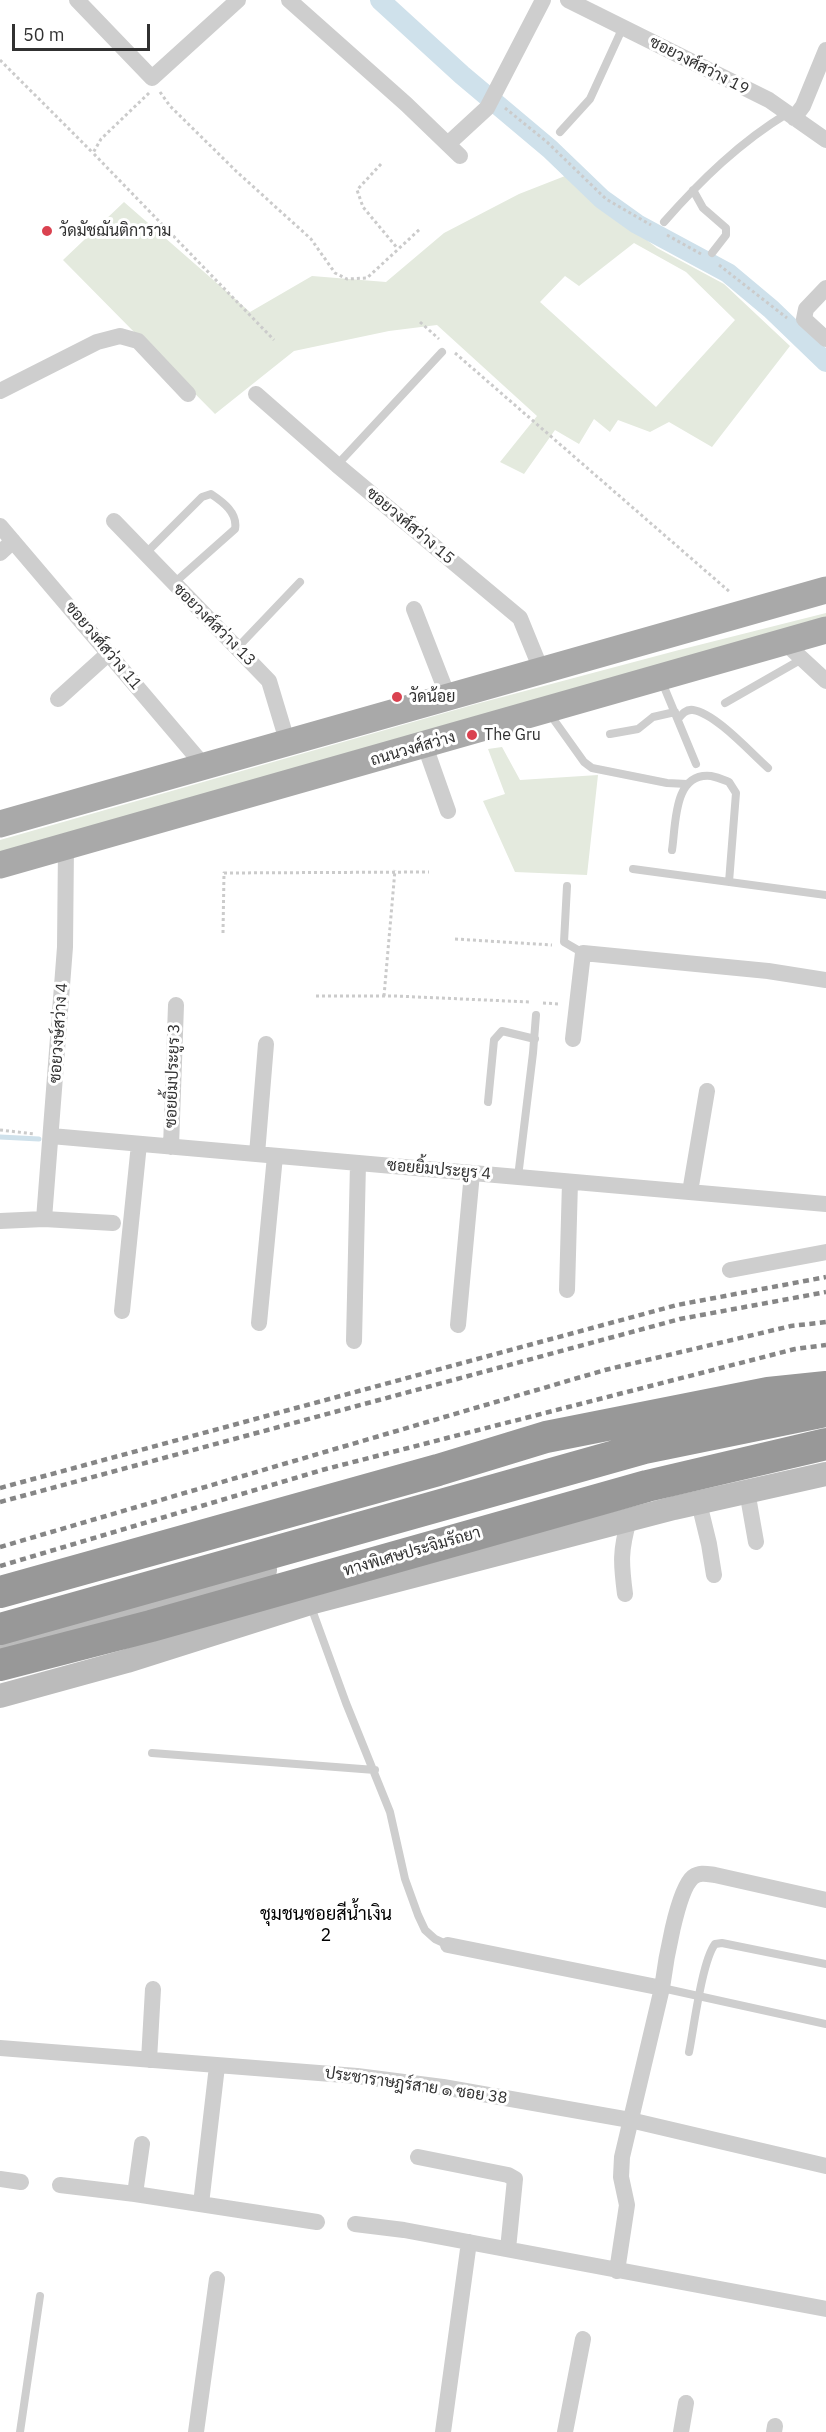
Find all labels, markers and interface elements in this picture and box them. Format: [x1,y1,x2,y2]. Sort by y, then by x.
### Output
scale bar [15,12,153,50]
text: 50 m [23,23,65,46]
street label: ซอยวงศ์สว่าง 19 [646,33,752,99]
place label: วัดมัชฌันติการาม [59,221,171,241]
marker: วัดมัชฌันติการาม [40,224,54,238]
street label: ซอยวงศ์สว่าง 15 [362,484,458,568]
street label: ซอยวงศ์สว่าง 13 [169,580,259,670]
street label: ซอยวงศ์สว่าง 11 [61,598,145,694]
place label: วัดน้อย [409,687,455,707]
marker: วัดน้อย [390,690,404,704]
place label: The Gru [484,725,541,745]
street label: ถนนวงศ์สว่าง [368,728,458,770]
marker: The Gru [465,728,479,742]
street label: ซอยวงษ์สว่าง 4 [46,982,72,1084]
street label: ซอยยิ้มประยูร 3 [162,1023,184,1129]
street label: ซอยยิ้มประยูร 4 [386,1156,492,1184]
street label: ทางพิเศษประจิมรัถยา [341,1523,483,1581]
district label: ชุมชนซอยสีน้ำเงิน 2 [260,1904,392,1946]
street label: ประชาราษฎร์สาย ๑ ซอย 38 [324,2064,508,2108]

